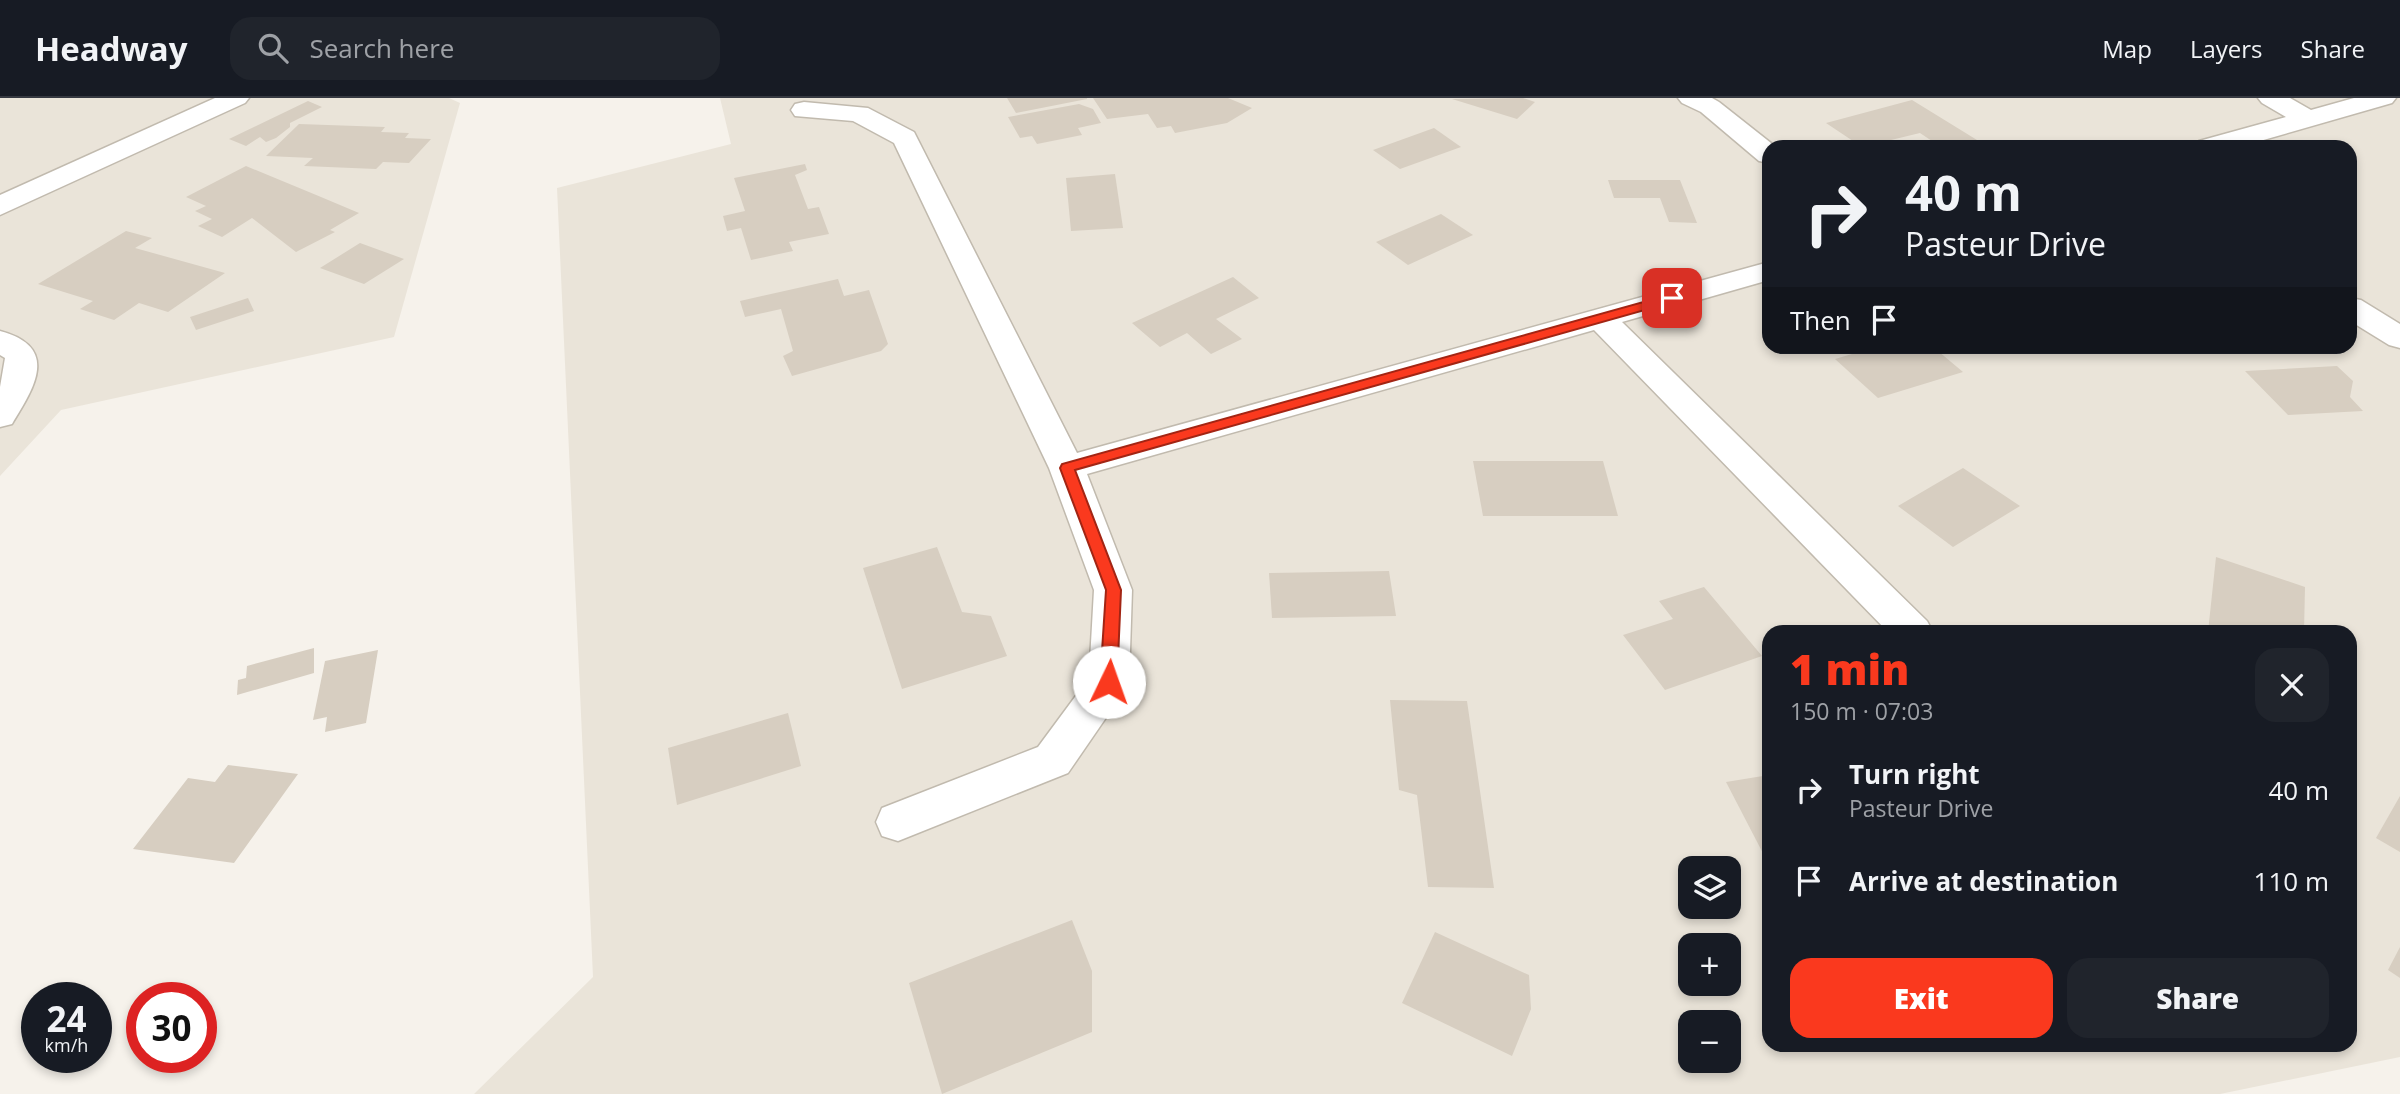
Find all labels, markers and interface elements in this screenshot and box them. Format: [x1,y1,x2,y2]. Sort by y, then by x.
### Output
search box [230,17,720,80]
text: Headway [35,26,188,71]
icon: search [254,29,292,67]
text: Search here [310,30,454,66]
text: Map [2102,32,2152,65]
text: Layers [2190,32,2263,65]
text: Share [2301,32,2365,65]
text: 40 m [1905,159,2022,225]
icon: right [1790,168,1881,259]
text: Pasteur Drive [1905,222,2106,265]
pin [1642,268,1702,328]
icon: arrive [1653,279,1691,317]
icon: arrive [1865,301,1903,339]
text: Then [1790,302,1851,338]
text: 1 min [1790,640,1909,697]
position arrow [1072,645,1146,719]
button: close [2255,648,2329,722]
text: 150 m · 07:03 [1790,695,1933,727]
text: Turn right [1849,756,1980,792]
icon: right [1790,771,1828,809]
text: 40 m [2268,772,2329,808]
text: Pasteur Drive [1849,792,1993,824]
map controls [1678,856,1741,1073]
button: layers [1678,856,1741,919]
icon: arrive [1790,862,1828,900]
text: Arrive at destination [1849,863,2118,899]
text: 110 m [2254,863,2329,899]
button: + [1678,933,1741,996]
button: Exit [1790,958,2053,1038]
button: Share [2067,958,2329,1038]
speed limit sign: 30 [126,982,217,1073]
text: 24 [46,995,87,1042]
button: − [1678,1010,1741,1073]
text: km/h [45,1033,88,1057]

